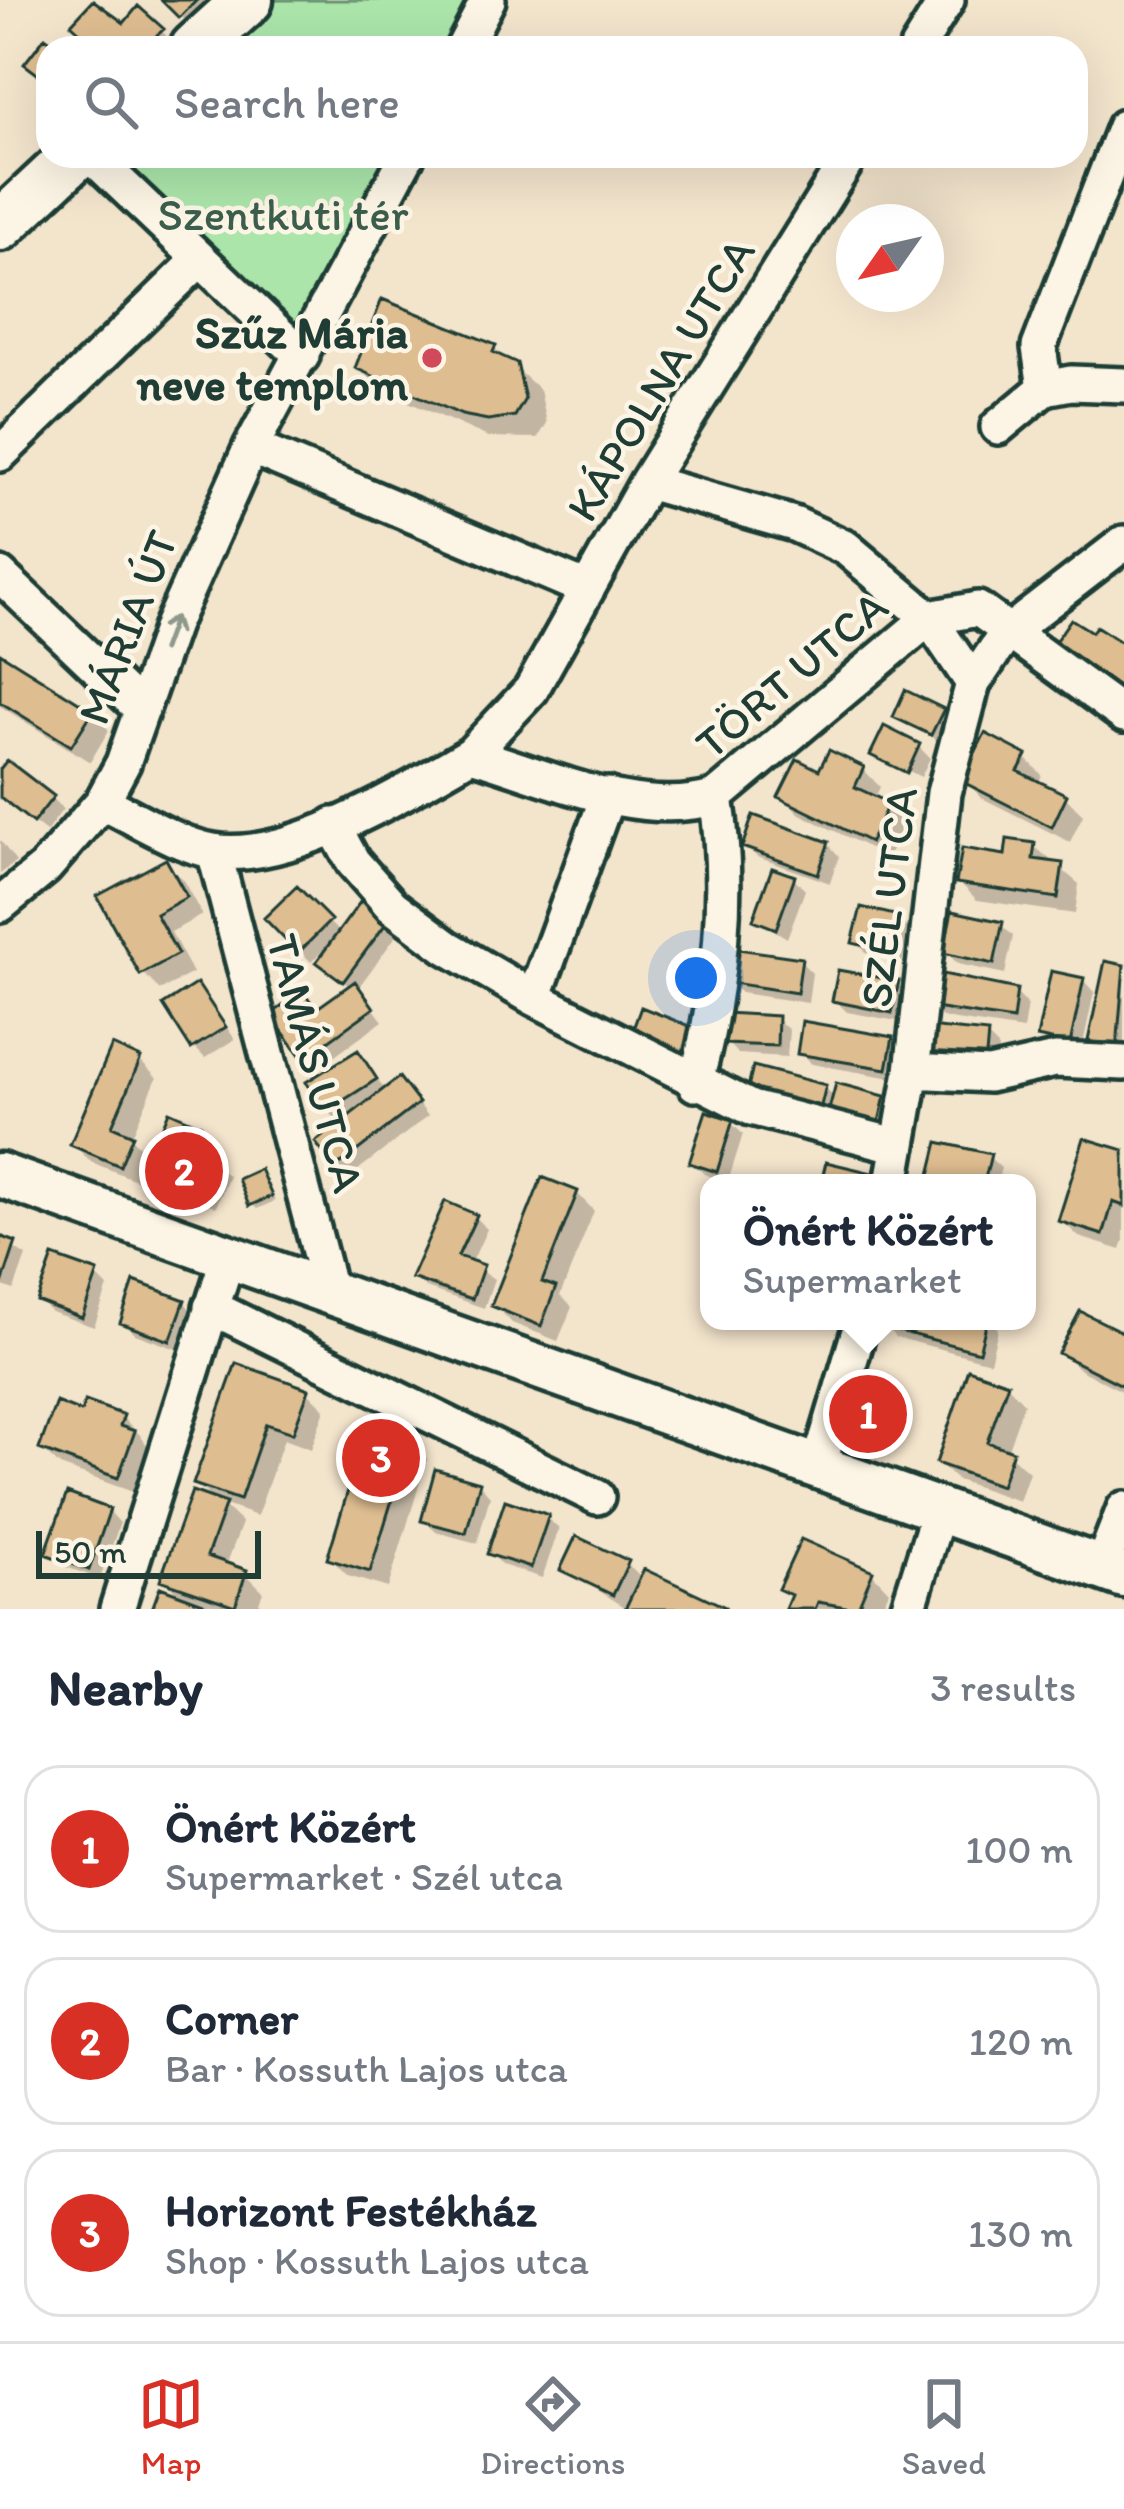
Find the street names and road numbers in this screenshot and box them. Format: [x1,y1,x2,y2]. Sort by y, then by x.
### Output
street label: KÁPOLNA UTCA [554,227,766,530]
street label: MÁRIA ÚT [65,523,189,731]
street label: TÖRT UTCA [684,578,898,770]
street label: SZÉL UTCA [848,784,928,1010]
street label: TAMÁS UTCA [256,928,376,1198]

